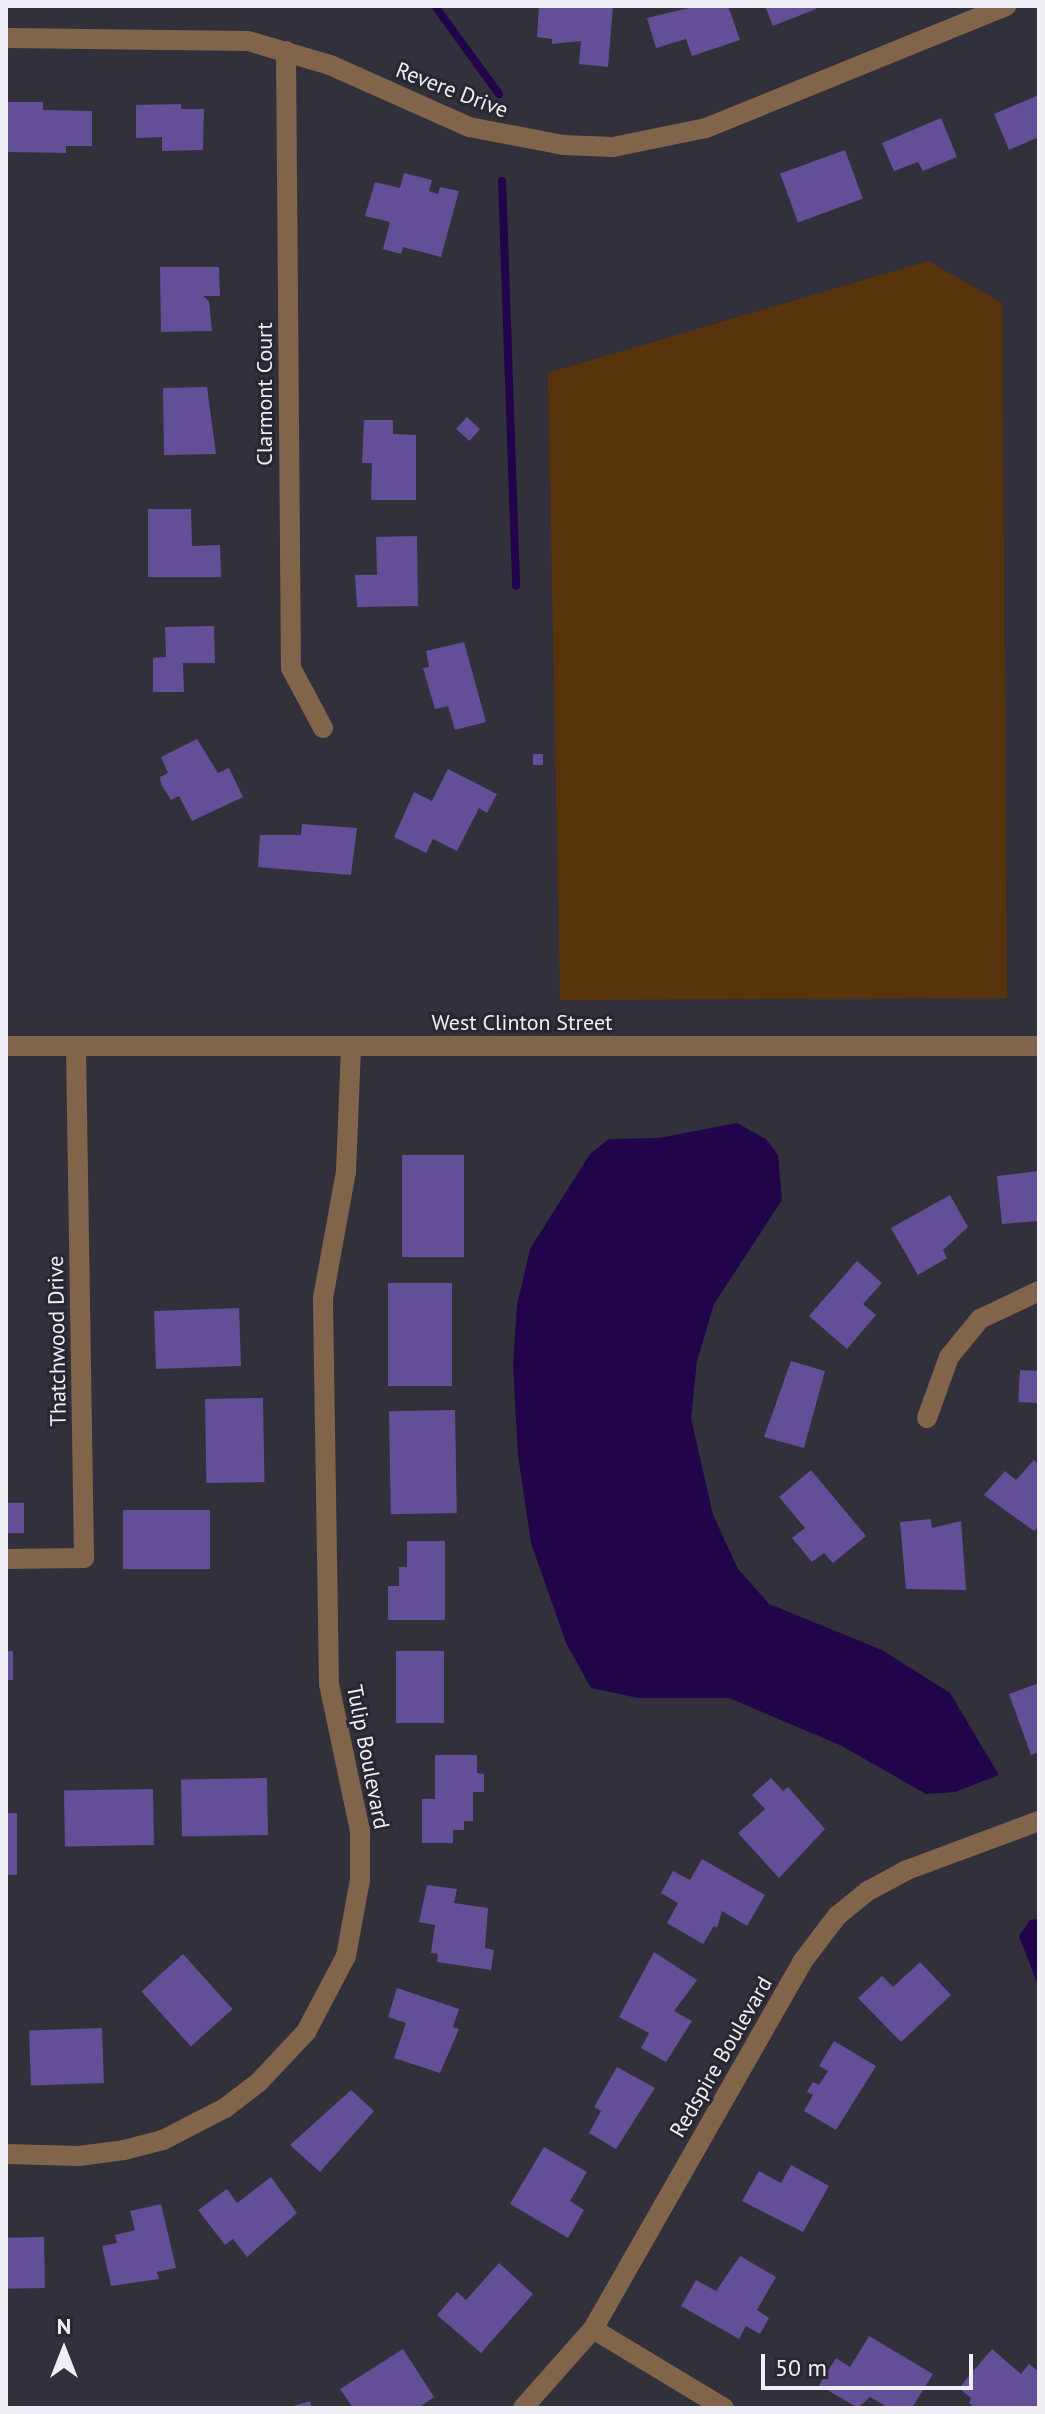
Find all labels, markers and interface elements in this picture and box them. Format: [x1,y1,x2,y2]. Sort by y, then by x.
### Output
street label: Revere Drive [392,57,512,123]
street label: Clarmont Court [252,322,278,466]
street label: West Clinton Street [431,1010,613,1036]
street label: Thatchwood Drive [42,1255,72,1427]
street label: Tulip Boulevard [341,1683,395,1831]
street label: Redspire Boulevard [664,1972,778,2142]
north arrow [24,2310,104,2390]
text: N [57,2312,71,2340]
scale bar [765,2338,977,2388]
text: 50 m [775,2352,827,2383]

